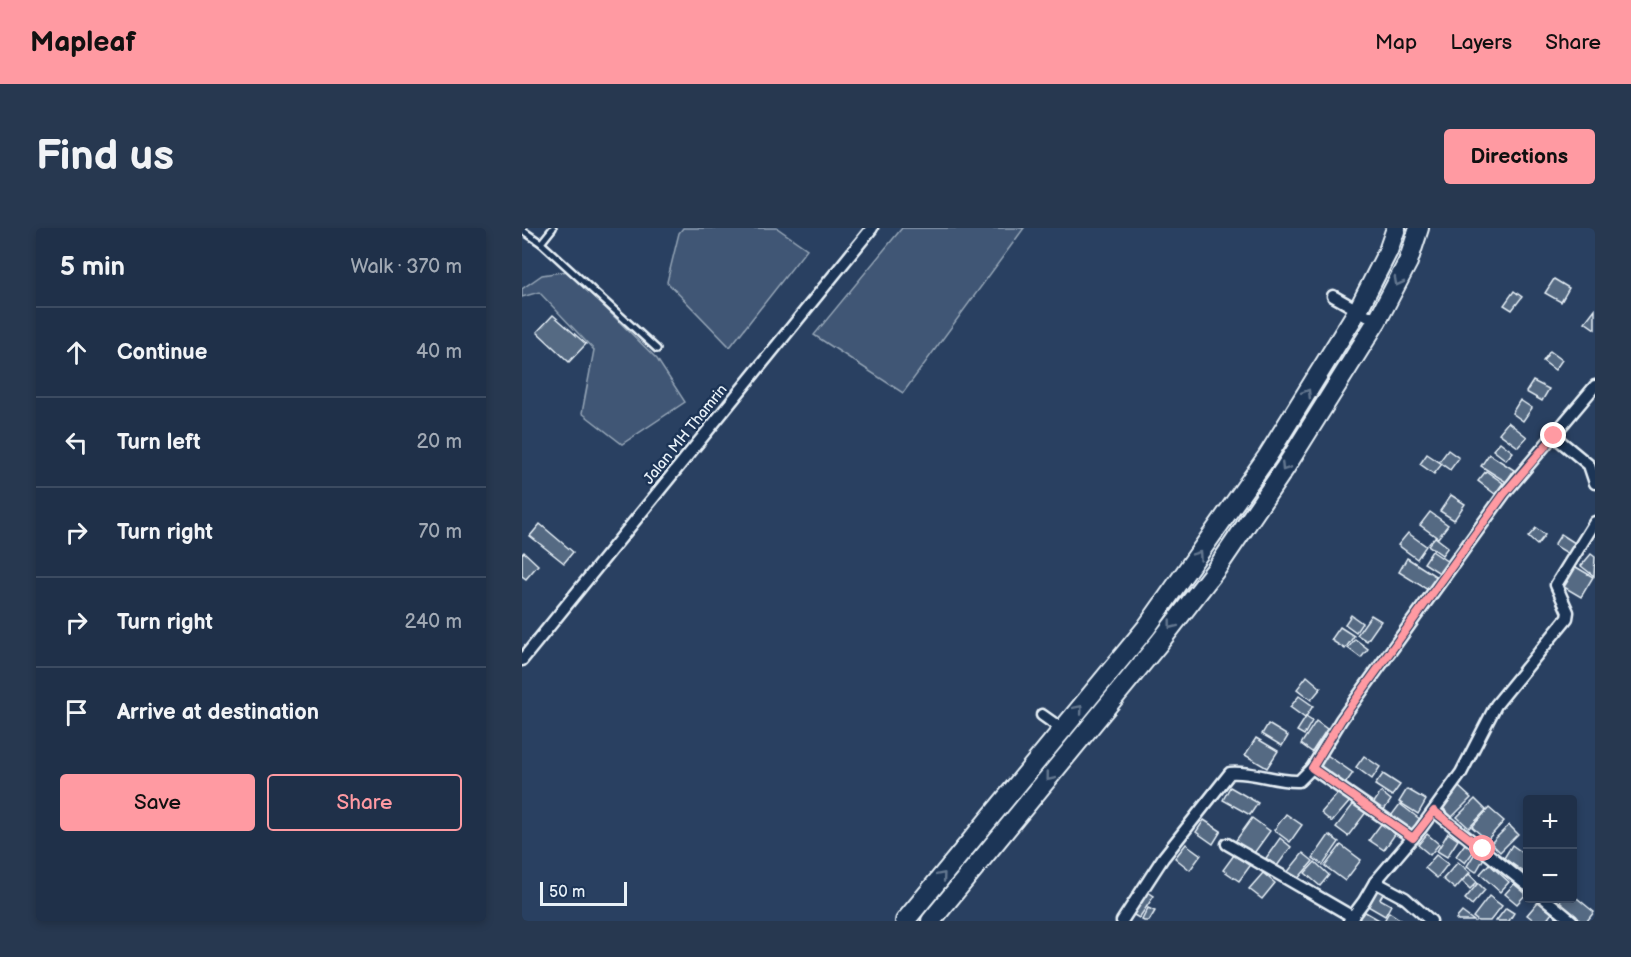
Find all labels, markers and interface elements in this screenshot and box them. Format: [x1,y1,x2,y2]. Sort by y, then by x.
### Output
text: Mapleaf [30,26,136,59]
text: Map [1375,30,1417,55]
text: Layers [1450,30,1512,55]
text: Share [1545,30,1601,55]
button: Directions [1444,129,1595,184]
text: Find us [36,131,174,182]
text: 5 min [60,252,125,283]
text: Walk · 370 m [350,255,462,279]
one-way arrow [1393,276,1405,287]
icon: ahead [60,336,93,369]
text: Continue [117,339,207,366]
text: 40 m [416,340,462,364]
street label: Jalan MH Thamrin [639,381,731,488]
one-way arrow [1299,389,1311,399]
route end [1540,422,1566,448]
icon: left [60,426,93,459]
text: Turn left [117,429,201,456]
text: 20 m [417,430,462,454]
one-way arrow [1282,460,1293,471]
icon: right [60,516,93,549]
text: Turn right [117,519,213,546]
text: 70 m [418,520,462,544]
one-way arrow [1191,550,1202,561]
icon: right [60,606,93,639]
text: Turn right [117,609,213,636]
text: 240 m [405,610,462,634]
one-way arrow [1169,619,1180,630]
icon: arrive [60,696,93,729]
text: Arrive at destination [117,699,319,726]
one-way arrow [1072,705,1083,716]
one-way arrow [1046,770,1057,781]
button: Save [60,774,255,831]
button: Share [267,774,462,831]
map controls [1523,795,1577,903]
button: + [1523,795,1577,849]
route start [1469,835,1495,861]
button: − [1523,849,1577,903]
one-way arrow [935,872,946,883]
scale bar [540,879,627,906]
text: 50 m [549,883,585,902]

